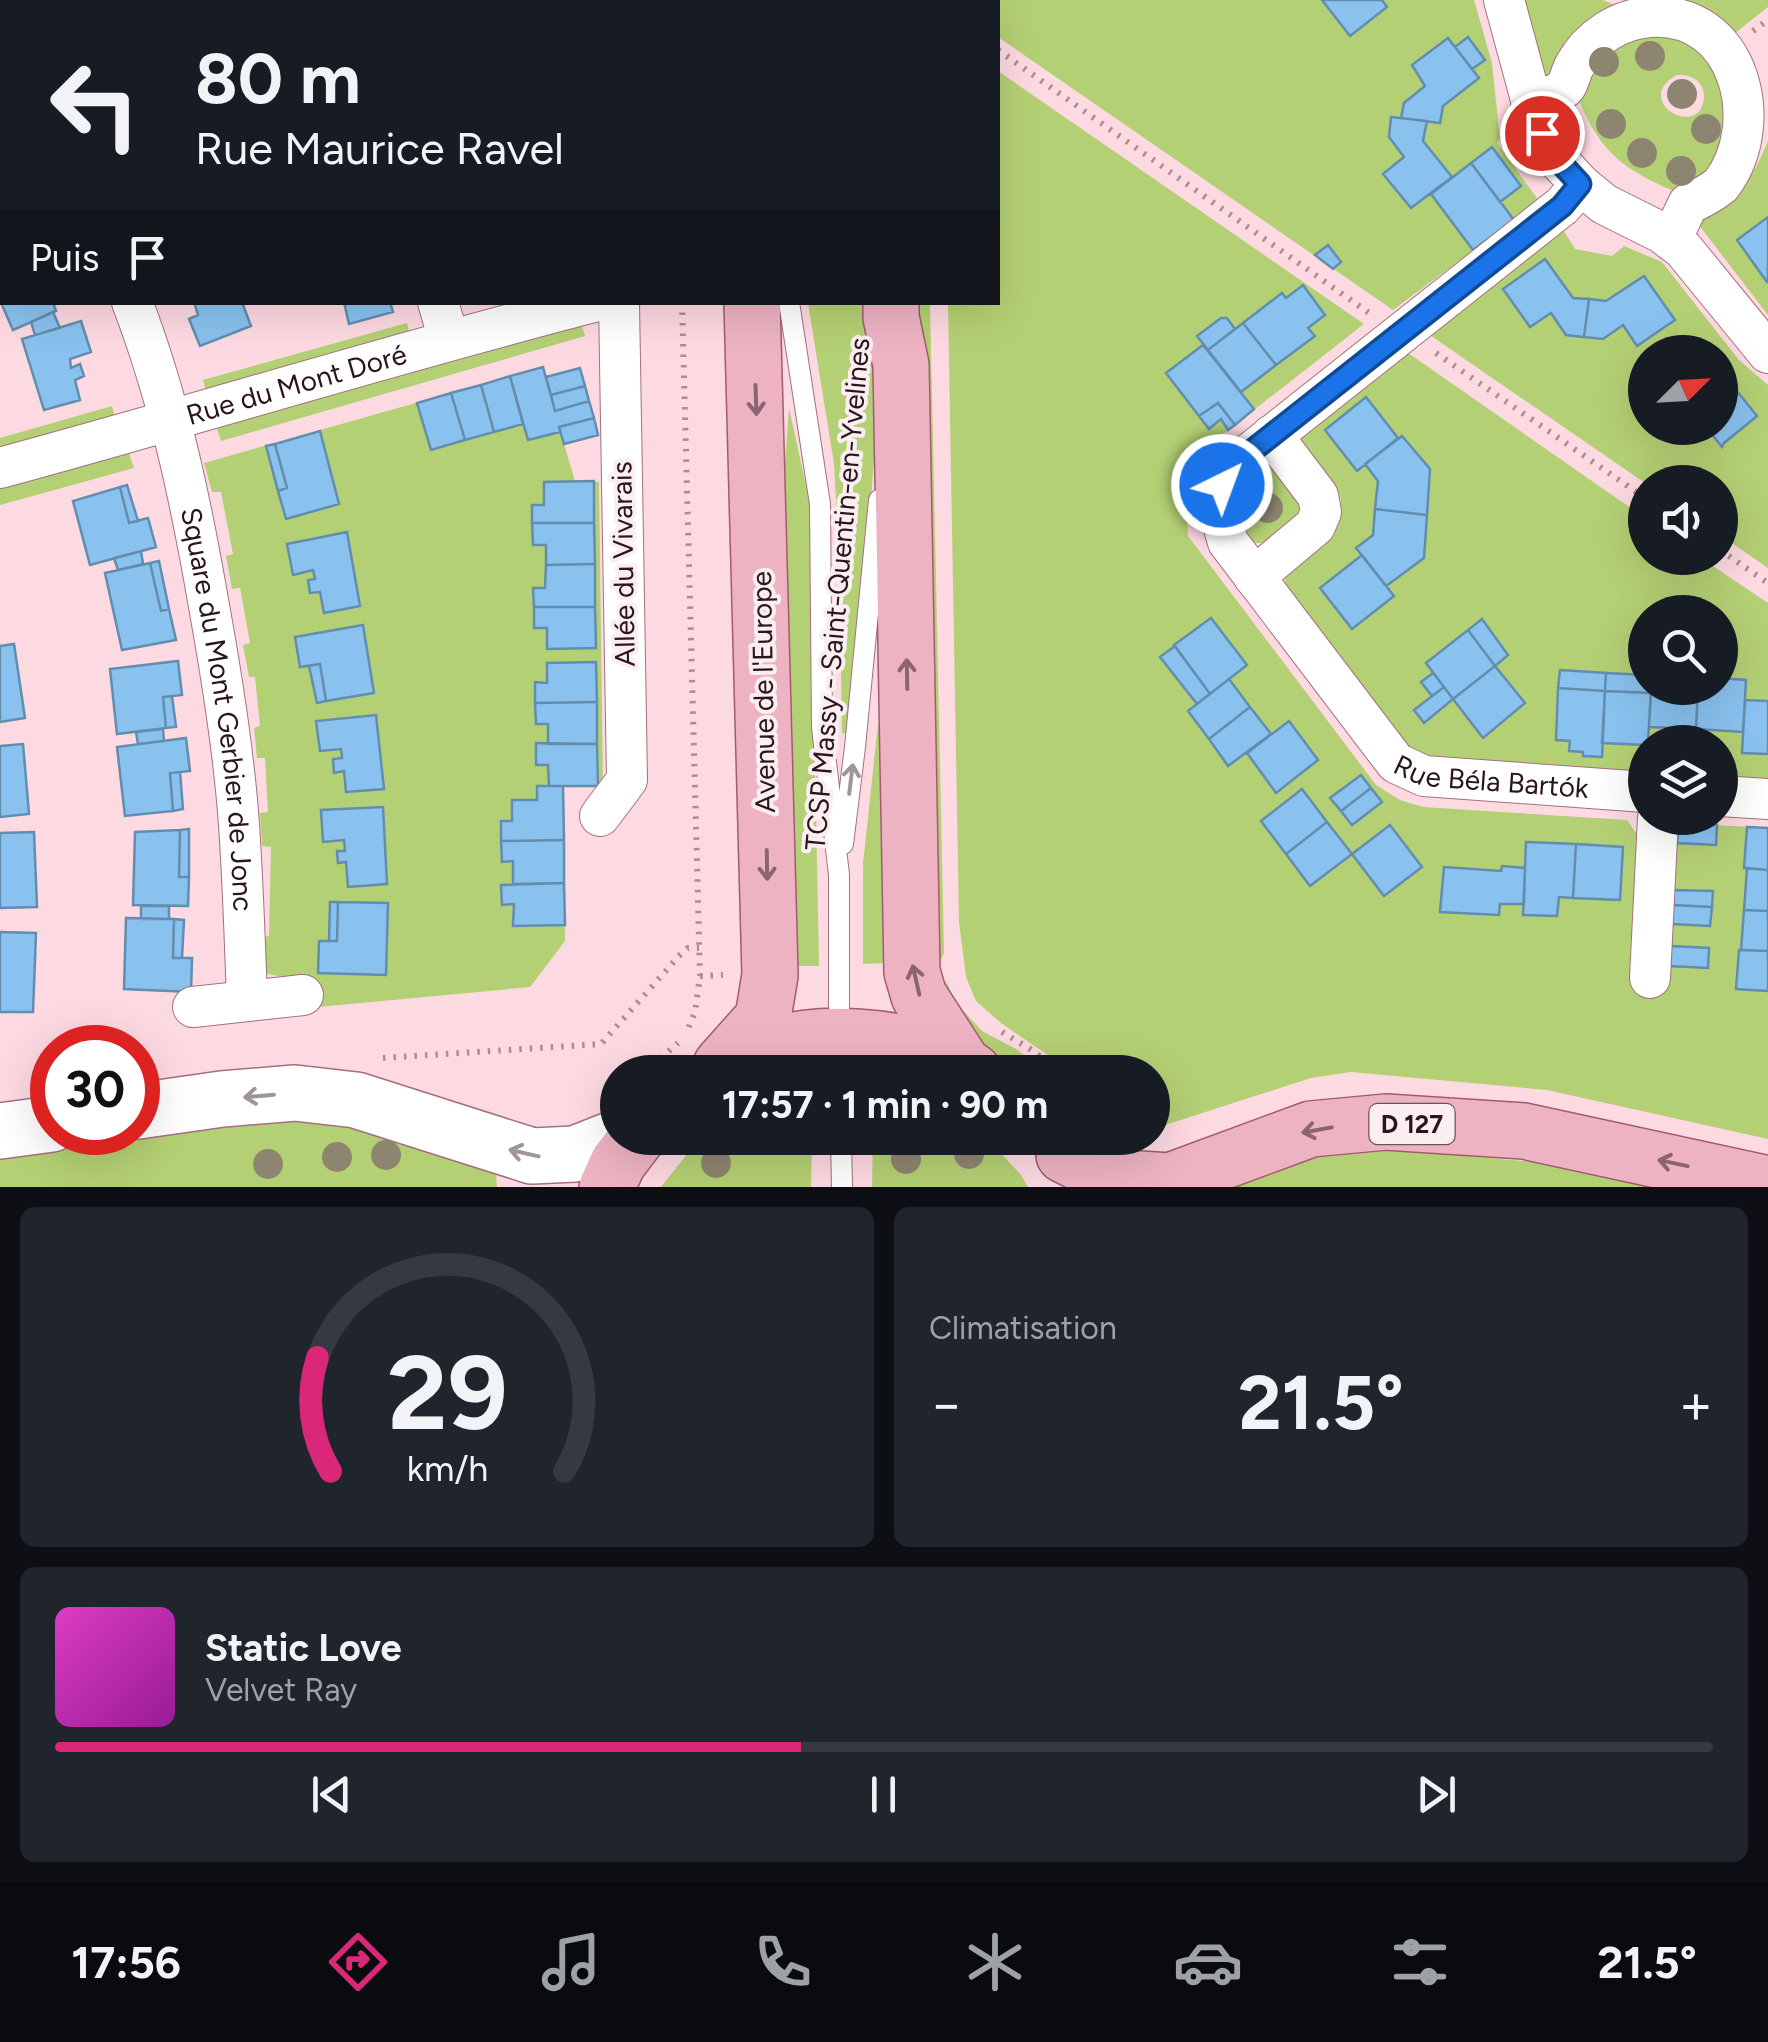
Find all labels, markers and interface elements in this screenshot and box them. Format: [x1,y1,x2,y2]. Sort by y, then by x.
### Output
text: 80 m [195,36,361,121]
icon: left [30,40,160,170]
pin [1500,91,1585,176]
icon: arrive [1515,106,1570,161]
text: Rue Maurice Ravel [195,121,564,175]
icon: arrive [120,230,175,285]
text: Puis [30,235,100,281]
north arrow [1628,335,1738,445]
map controls [1628,335,1738,835]
street label: Rue du Mont Doré [182,336,410,432]
street label: TCSP Massy - Saint-Quentin-en-Yvelines [798,336,876,852]
one-way arrow [746,383,765,415]
position arrow [1170,433,1274,537]
street label: Allée du Vivarais [604,461,642,667]
button: sound [1628,465,1738,575]
street label: Square du Mont Gerbier de Jonc [174,504,261,912]
street label: Avenue de l'Europe [744,571,782,813]
button: search [1628,595,1738,705]
one-way arrow [898,658,917,690]
button: layers [1628,725,1738,835]
street label: Rue Béla Bartók [1388,747,1590,805]
one-way arrow [842,763,861,795]
one-way arrow [758,848,777,880]
one-way arrow [905,965,924,997]
speed limit sign: 30 [30,1025,160,1155]
text: 17:57 · 1 min · 90 m [722,1082,1048,1128]
one-way arrow [243,1087,275,1106]
road number: D 127 [1370,1104,1454,1144]
one-way arrow [1301,1121,1334,1140]
one-way arrow [509,1142,541,1161]
one-way arrow [1658,1153,1690,1172]
text: Climatisation [929,1309,1117,1347]
text: 29 [387,1330,507,1455]
text: 21.5° [1238,1358,1404,1448]
text: − [929,1371,963,1437]
text: + [1679,1371,1713,1437]
text: km/h [406,1447,488,1490]
text: Static Love [205,1625,402,1671]
text: Velvet Ray [205,1671,357,1709]
icon: previous [304,1767,359,1822]
icon: pause [856,1767,911,1822]
icon: next [1409,1767,1464,1822]
icon: directions [323,1927,393,1997]
icon: music [536,1927,606,1997]
icon: phone [748,1927,818,1997]
icon: climate [960,1927,1030,1997]
icon: car [1173,1927,1243,1997]
icon: filters [1385,1927,1455,1997]
text: 17:56 [71,1935,181,1989]
text: 21.5° [1597,1935,1697,1989]

